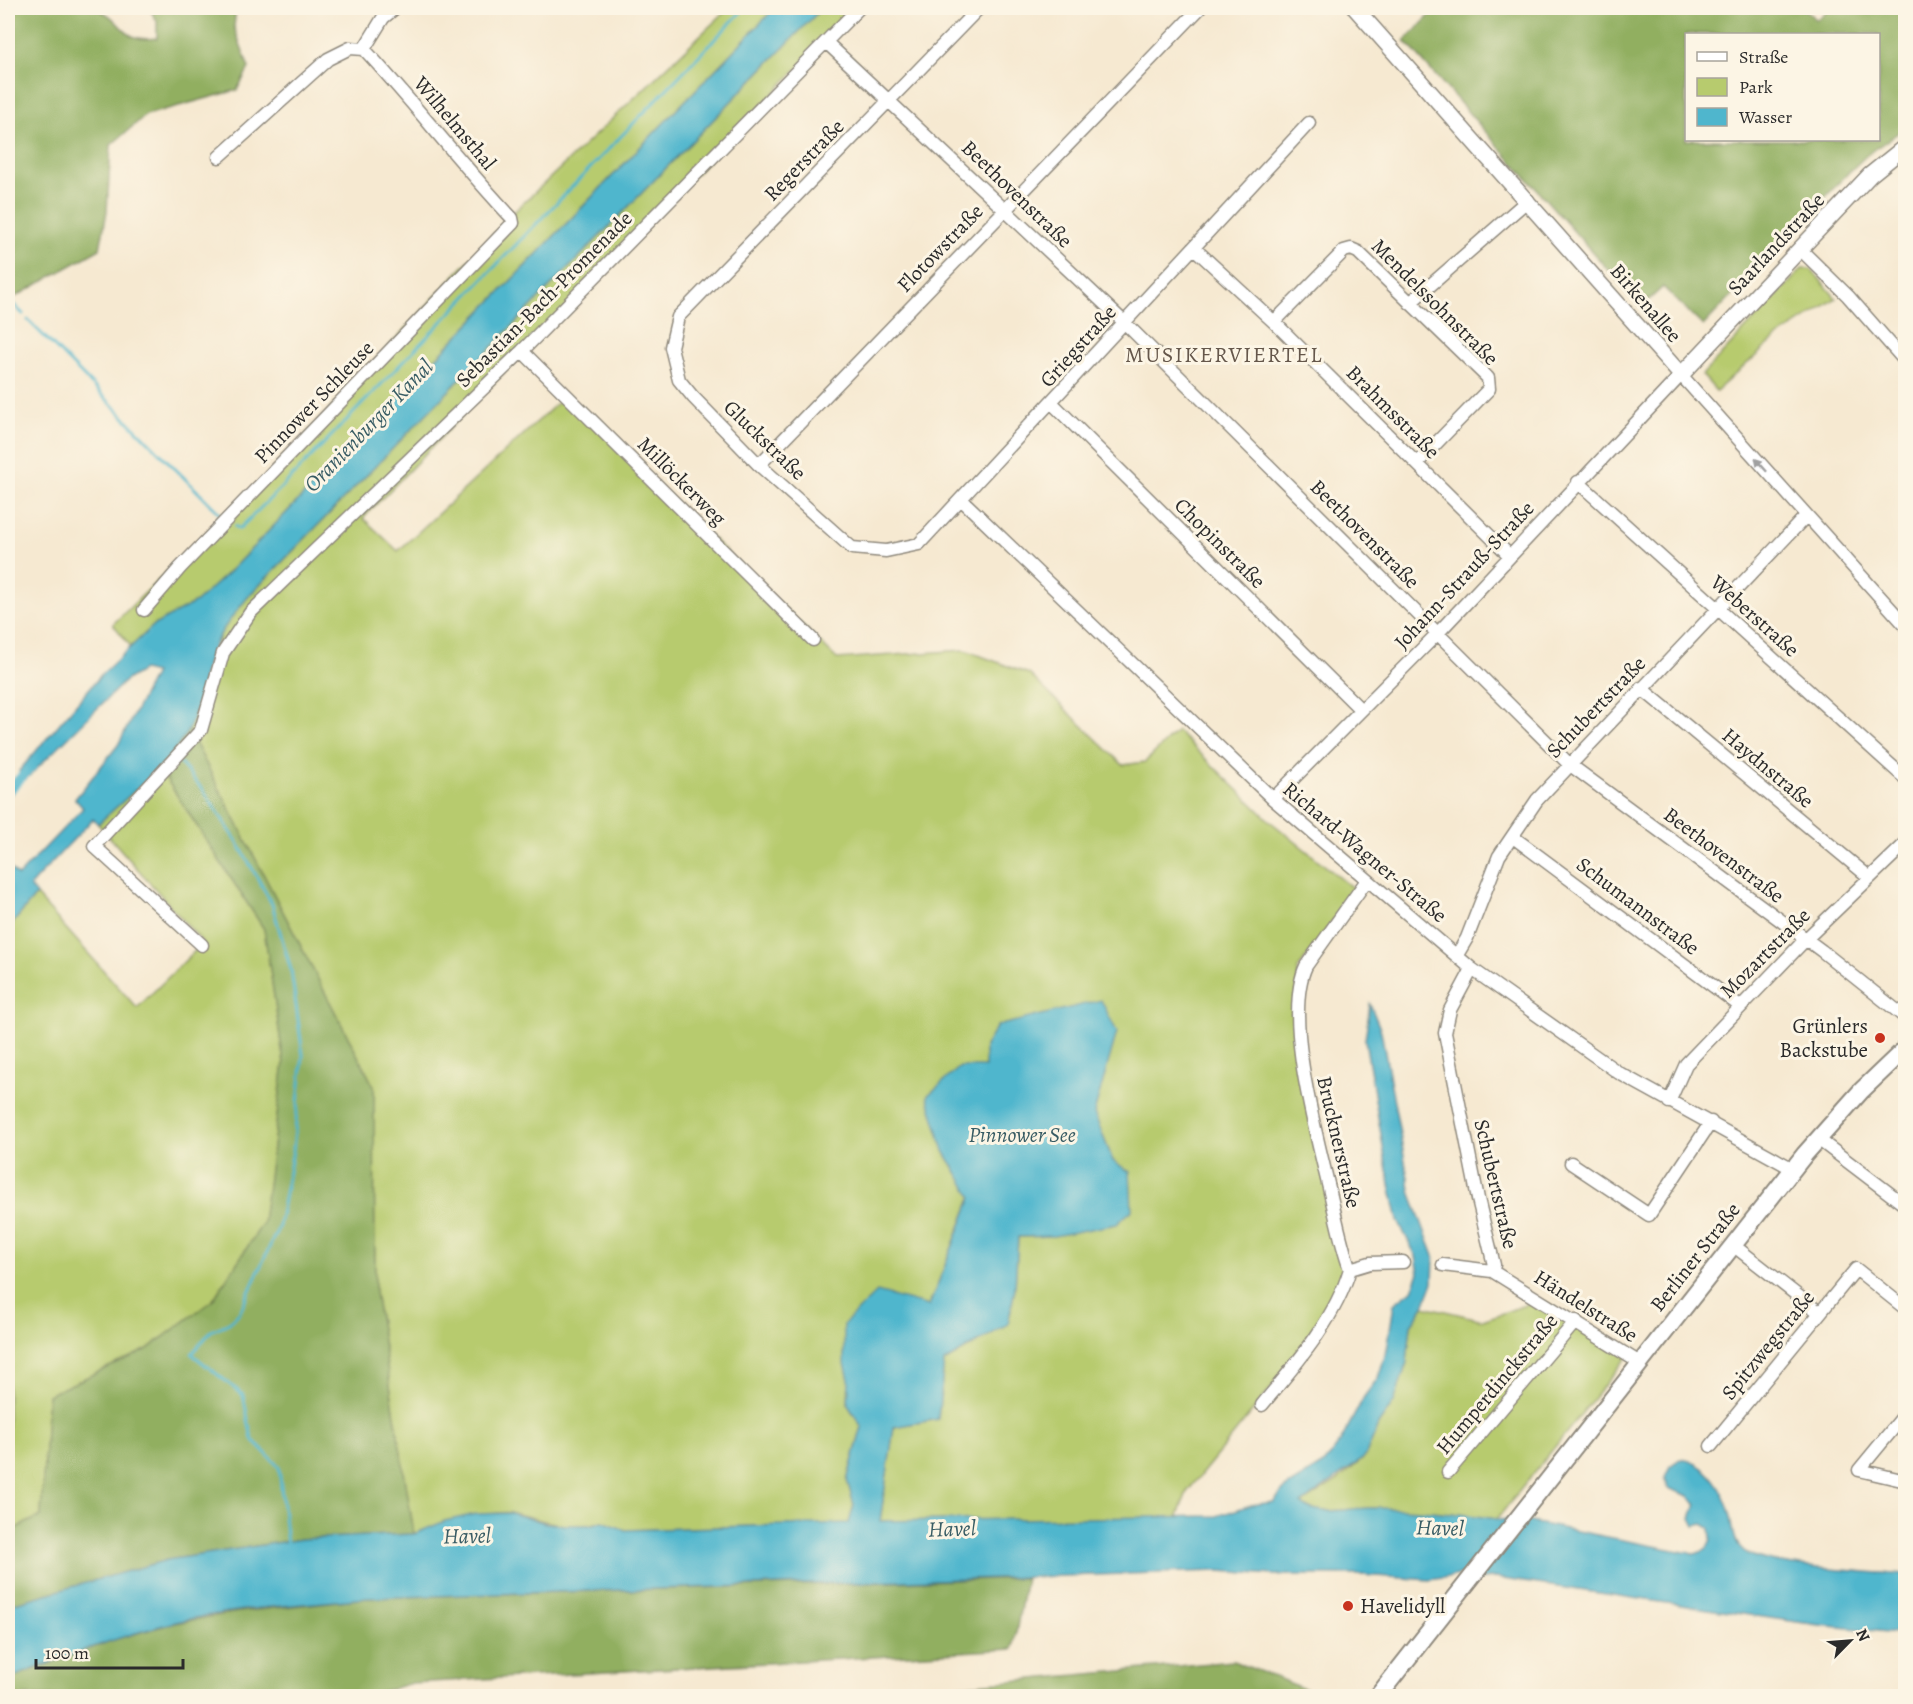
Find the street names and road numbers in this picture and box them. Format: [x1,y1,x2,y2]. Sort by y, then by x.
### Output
street label: Wilhelmsthal [407,69,503,176]
street label: Regerstraße [758,113,850,207]
street label: Beethovenstraße [955,134,1079,254]
street label: Saarlandstraße [1721,187,1831,301]
street label: Flotowstraße [891,198,989,298]
street label: Sebastian-Bach-Promenade [450,205,638,393]
street label: Mendelssohnstraße [1365,232,1505,372]
street label: Birkenallee [1604,258,1688,348]
street label: Griegstraße [1033,299,1123,393]
street label: Pinnower Schleuse [248,334,380,470]
street label: Brahmsstraße [1340,359,1446,465]
street label: Gluckstraße [718,394,812,486]
street label: Millöckerweg [631,430,733,532]
street label: Beethovenstraße [1304,473,1426,595]
street label: Chopinstraße [1168,491,1272,595]
street label: Johann-Strauß-Straße [1388,495,1540,655]
street label: Weberstraße [1704,568,1805,663]
street label: Schubertstraße [1540,650,1652,764]
street label: Haydnstraße [1716,721,1820,815]
street label: Richard-Wagner-Straße [1277,775,1453,929]
street label: Beethovenstraße [1658,800,1790,910]
street label: Schumannstraße [1571,851,1705,961]
street label: Mozartstraße [1714,902,1816,1004]
street label: Brucknerstraße [1310,1073,1368,1211]
street label: Schubertstraße [1468,1117,1524,1251]
street label: Berliner Straße [1644,1197,1746,1317]
street label: Händelstraße [1529,1263,1643,1349]
street label: Spitzwegstraße [1715,1284,1821,1406]
street label: Humperdinckstraße [1430,1308,1564,1460]

